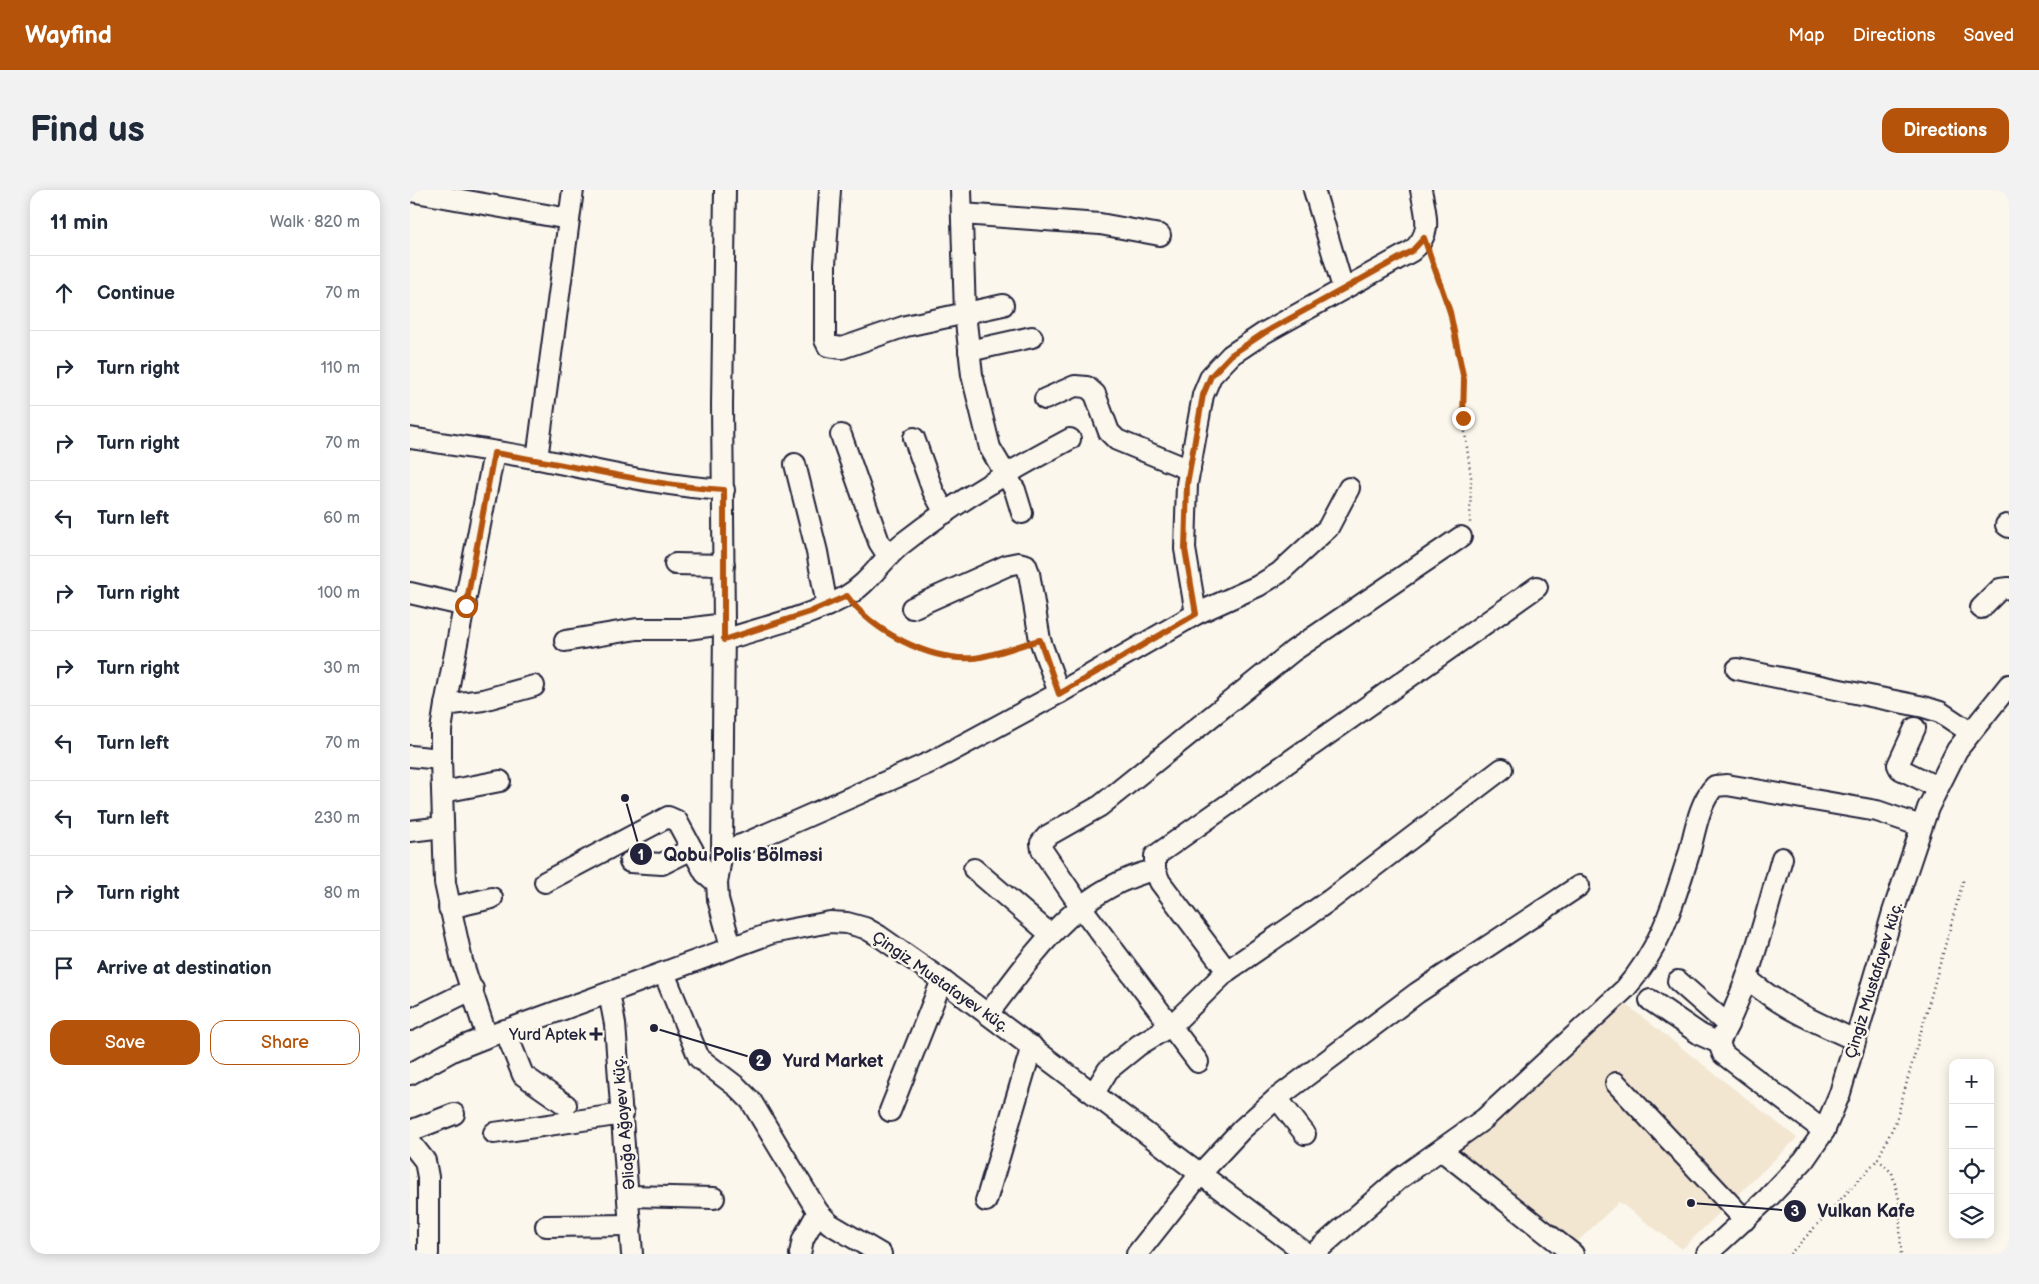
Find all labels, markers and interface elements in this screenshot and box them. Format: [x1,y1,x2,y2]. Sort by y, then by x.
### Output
text: Wayfind [25,21,112,50]
text: Map [1789,25,1825,46]
text: Directions [1853,25,1935,46]
text: Saved [1963,25,2014,46]
button: Directions [1882,108,2009,153]
text: Find us [30,109,145,152]
text: 11 min [50,210,108,235]
text: Walk · 820 m [270,213,360,232]
icon: ahead [50,279,78,307]
text: Continue [97,282,175,305]
text: 70 m [325,284,360,303]
icon: right [50,354,78,382]
text: Turn right [97,357,180,380]
text: 110 m [321,359,360,378]
route end [1452,407,1475,430]
icon: right [50,429,78,457]
text: Turn right [97,432,180,455]
text: 70 m [325,434,360,453]
icon: left [50,504,78,532]
text: Turn left [97,507,169,530]
text: 60 m [323,509,360,528]
icon: right [50,579,78,607]
text: Turn right [97,582,180,605]
text: 100 m [317,584,360,603]
route start [455,595,478,618]
icon: right [50,654,78,682]
text: Turn right [97,657,180,680]
text: 30 m [323,659,360,678]
icon: left [50,729,78,757]
text: Turn left [97,732,169,755]
text: 70 m [325,734,360,753]
icon: left [50,804,78,832]
text: Turn left [97,807,169,830]
text: 230 m [314,809,360,828]
callout: Qobu Polis Bölməsi [628,838,833,871]
text: Qobu Polis Bölməsi [663,845,823,866]
text: 1 [638,846,644,865]
icon: right [50,879,78,907]
text: Turn right [97,882,180,905]
text: 80 m [324,884,360,903]
street label: Çingiz Mustafayev küç. [1842,900,1907,1061]
street label: Çingiz Mustafayev küç. [868,928,1012,1037]
icon: arrive [50,954,78,982]
text: Arrive at destination [97,957,272,980]
button: Save [50,1020,200,1065]
button: Share [210,1020,360,1065]
place label: Yurd Aptek [508,1026,586,1045]
marker: Yurd Aptek [590,1028,602,1040]
callout: Yurd Market [748,1044,893,1077]
text: Yurd Market [783,1051,883,1072]
text: 2 [756,1052,765,1071]
street label: Əliağa Ağayev küç. [609,1055,640,1191]
map controls [1949,1059,1994,1239]
button: + [1949,1059,1994,1104]
button: − [1949,1104,1994,1149]
button: locate [1949,1149,1994,1194]
callout: Vulkan Kafe [1782,1194,1925,1227]
button: layers [1949,1194,1994,1239]
text: Vulkan Kafe [1817,1201,1915,1222]
text: 3 [1791,1202,1800,1221]

